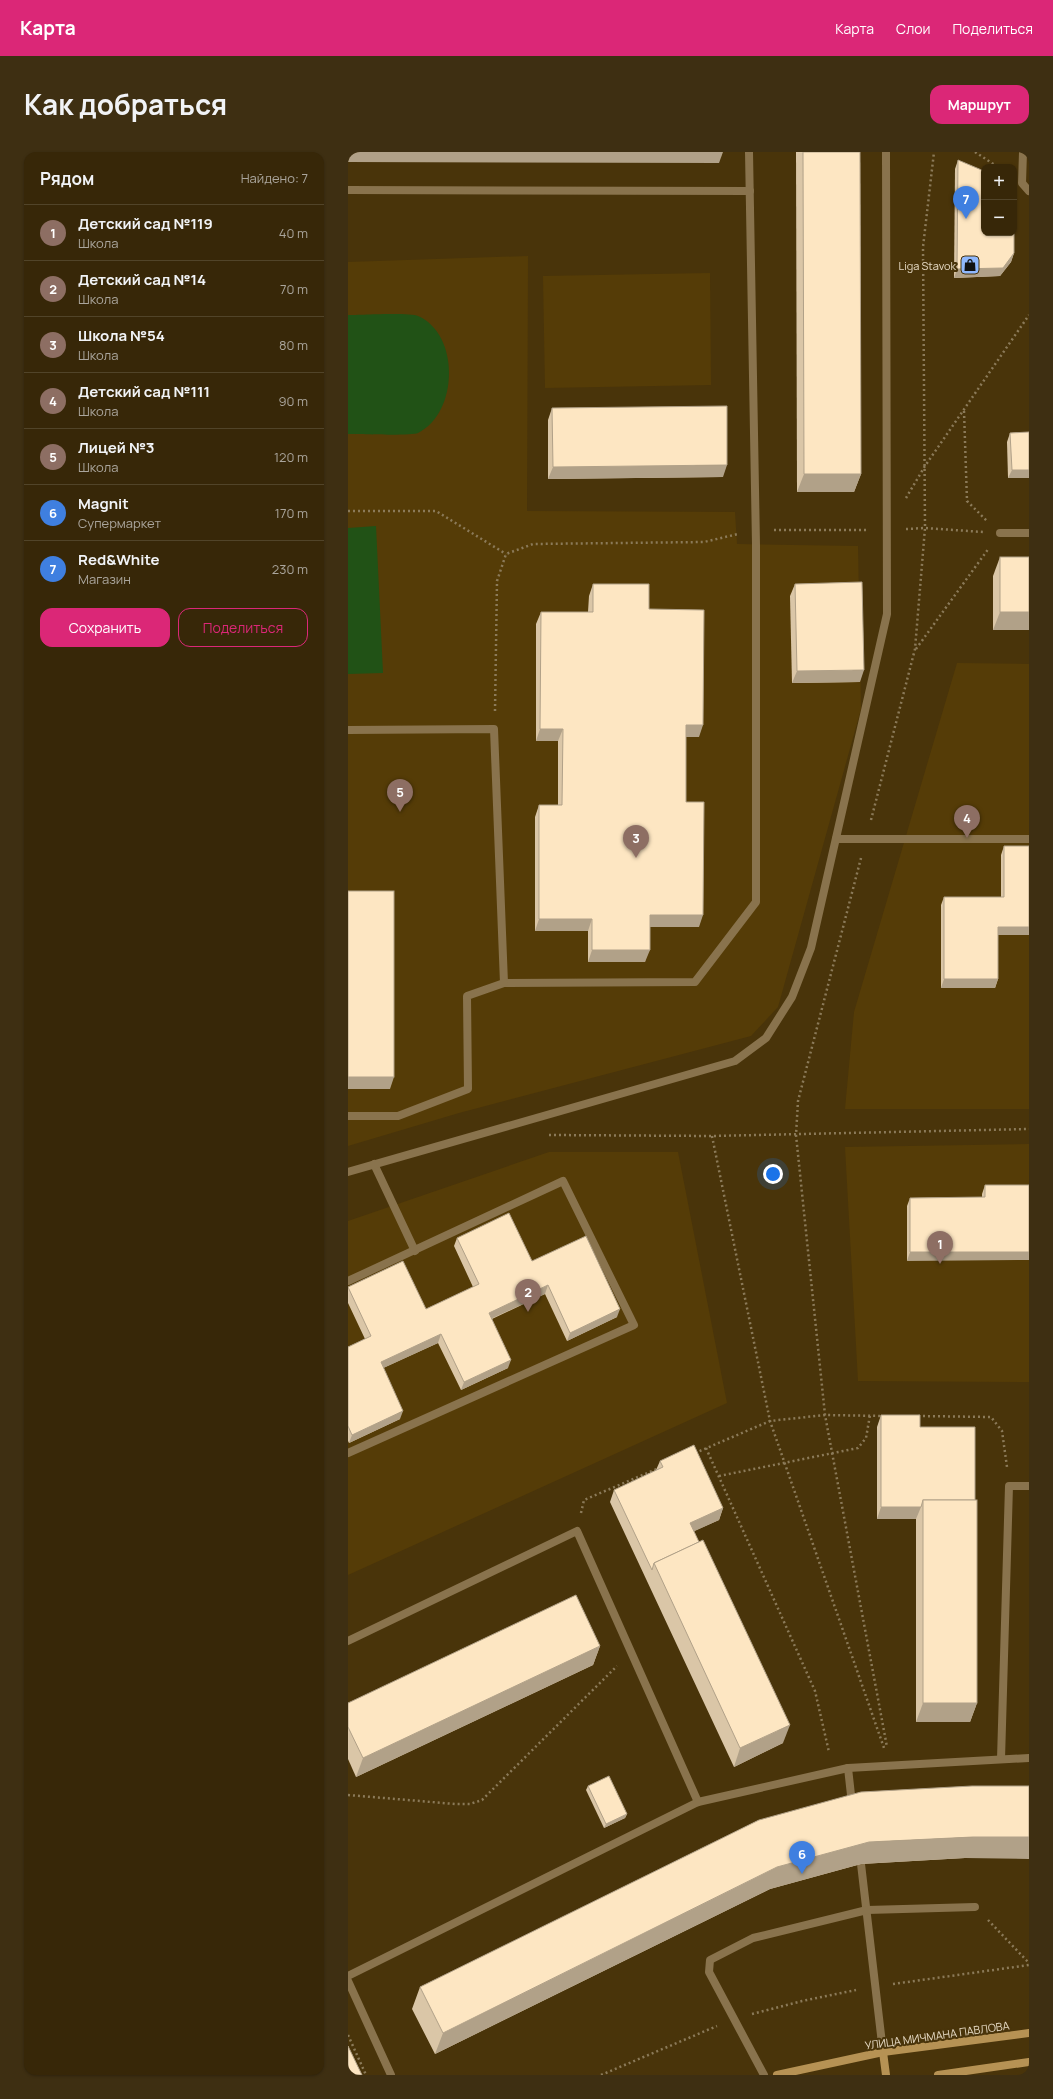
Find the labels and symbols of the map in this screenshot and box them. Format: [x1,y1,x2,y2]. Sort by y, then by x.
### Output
pin: 7 [953,186,979,219]
shop icon: Liga Stavok [959,254,981,276]
place label: Liga Stavok [899,258,957,273]
pin: 5 [387,779,413,812]
pin: 4 [954,805,980,838]
pin: 3 [623,825,649,858]
your location [763,1164,783,1184]
pin: 1 [927,1231,953,1264]
pin: 2 [515,1279,541,1312]
pin: 6 [789,1841,815,1874]
street label: УЛИЦА МИЧМАНА ПАВЛОВА [864,2017,1010,2053]

